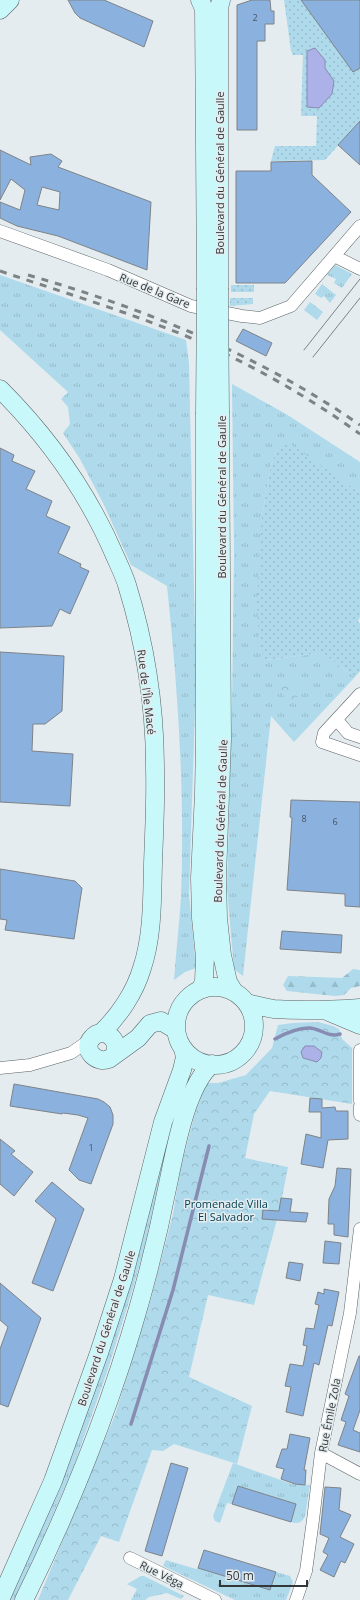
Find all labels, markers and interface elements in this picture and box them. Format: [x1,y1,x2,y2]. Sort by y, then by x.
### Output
house number: 2 [252,11,258,24]
street label: Boulevard du Général de Gaulle [212,91,227,255]
street label: Rue de la Gare [117,269,193,311]
street label: Boulevard du Général de Gaulle [214,415,229,579]
street label: Rue de l'Île Macé [134,648,160,736]
street label: Boulevard du Général de Gaulle [210,739,230,903]
house number: 8 [301,812,307,825]
house number: 6 [332,815,338,828]
house number: 1 [88,1141,94,1154]
park label: Promenade Villa El Salvador [184,1196,268,1224]
street label: Boulevard du Général de Gaulle [74,1248,138,1408]
street label: Rue Émile Zola [314,1377,344,1453]
street label: Rue Véga [137,1557,187,1591]
scale bar [220,1562,307,1588]
text: 50 m [226,1567,254,1584]

